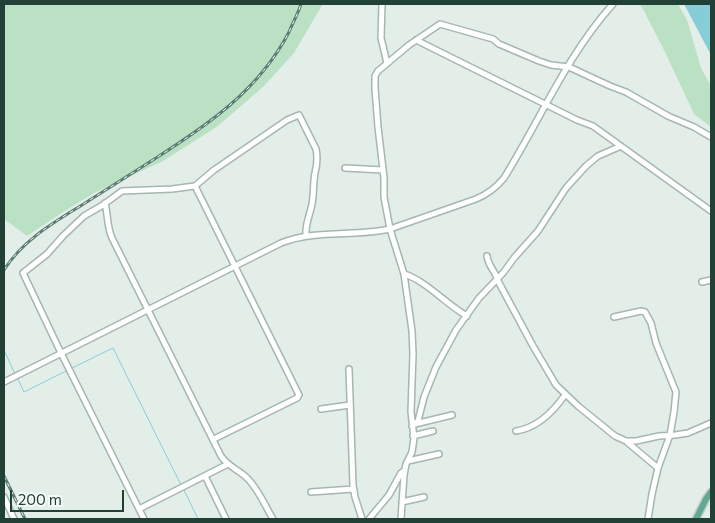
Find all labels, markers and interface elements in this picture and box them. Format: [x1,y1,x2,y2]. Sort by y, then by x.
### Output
scale bar [12,480,126,512]
text: 200 m [18,490,62,508]

